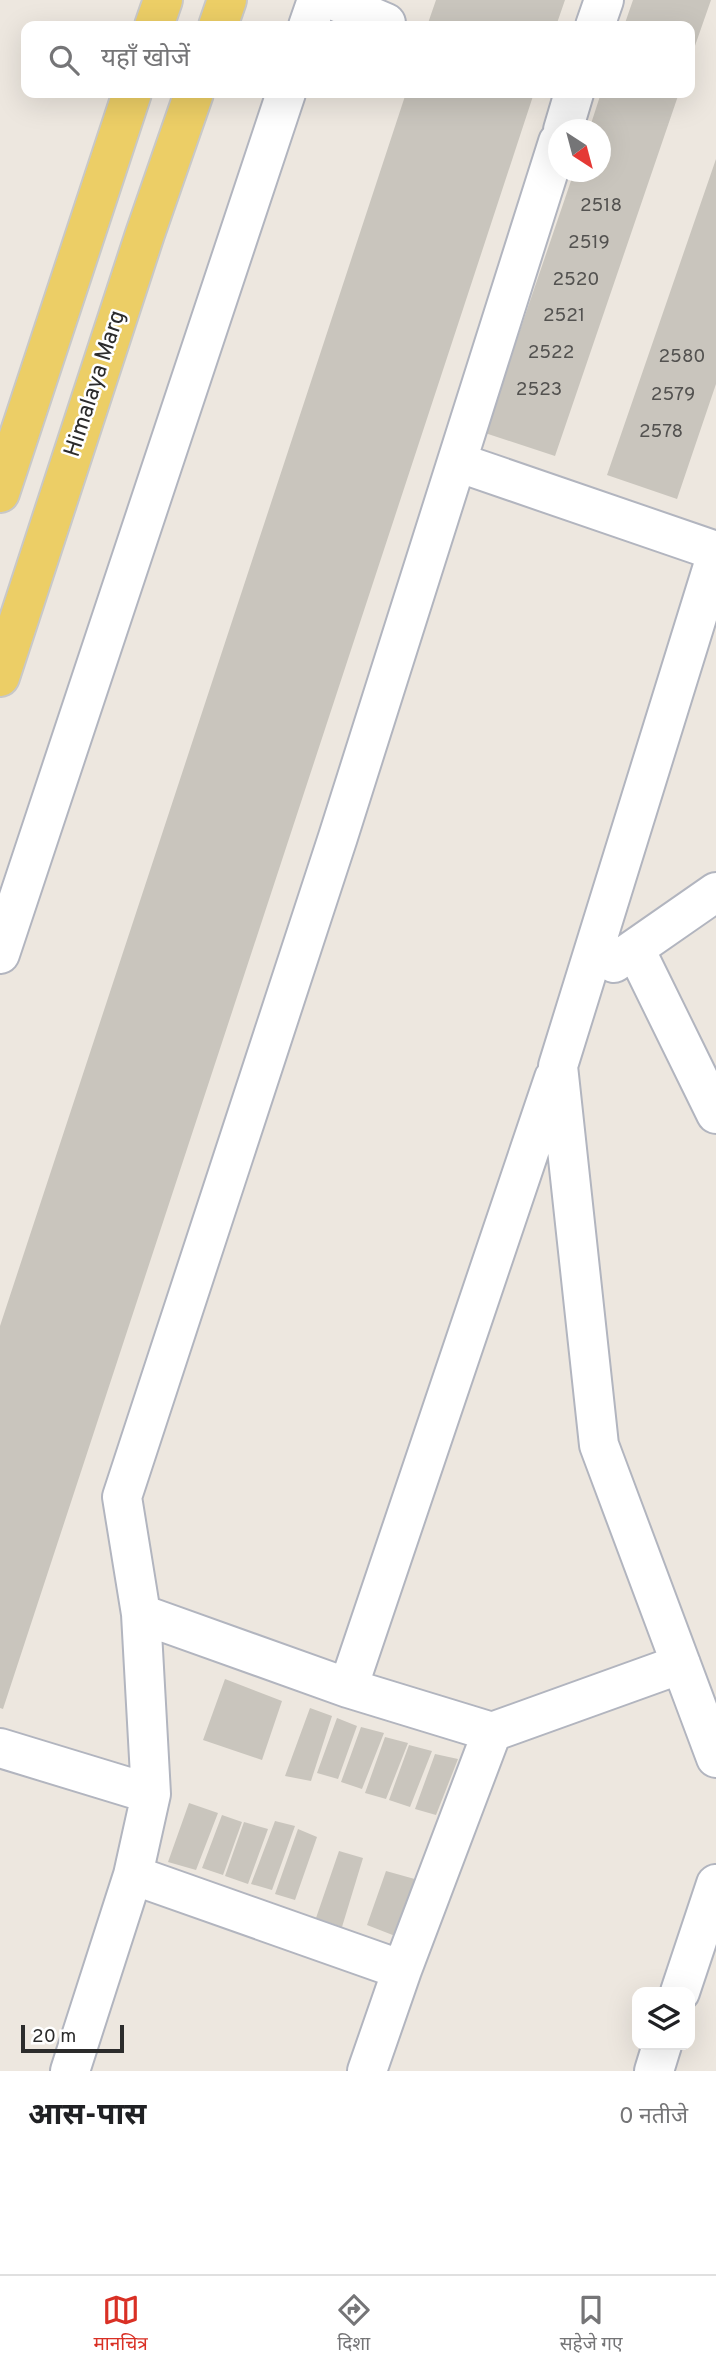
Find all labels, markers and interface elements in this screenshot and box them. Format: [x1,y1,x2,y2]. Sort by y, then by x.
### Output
search box [21,21,695,98]
icon: search [45,41,83,79]
text: यहाँ खोजें [101,43,190,76]
north arrow [548,119,611,182]
house number: 2518 [580,194,622,218]
house number: 2519 [568,231,610,255]
house number: 2520 [552,268,600,292]
house number: 2521 [543,304,585,328]
street label: Himalaya Marg [59,307,133,461]
house number: 2522 [528,341,574,365]
house number: 2580 [658,345,706,369]
house number: 2523 [516,378,562,402]
house number: 2579 [651,383,695,407]
house number: 2578 [639,420,683,444]
map controls [632,1987,695,2050]
button: layers [632,1987,695,2050]
scale bar [21,2022,124,2054]
text: 20 m [32,2025,76,2049]
text: आस-पास [28,2098,146,2135]
text: 0 नतीजे [619,2103,688,2132]
tab: मानचित्र [93,2291,148,2358]
tab: दिशा [335,2291,373,2358]
tab: सहेजे गए [560,2291,622,2358]

